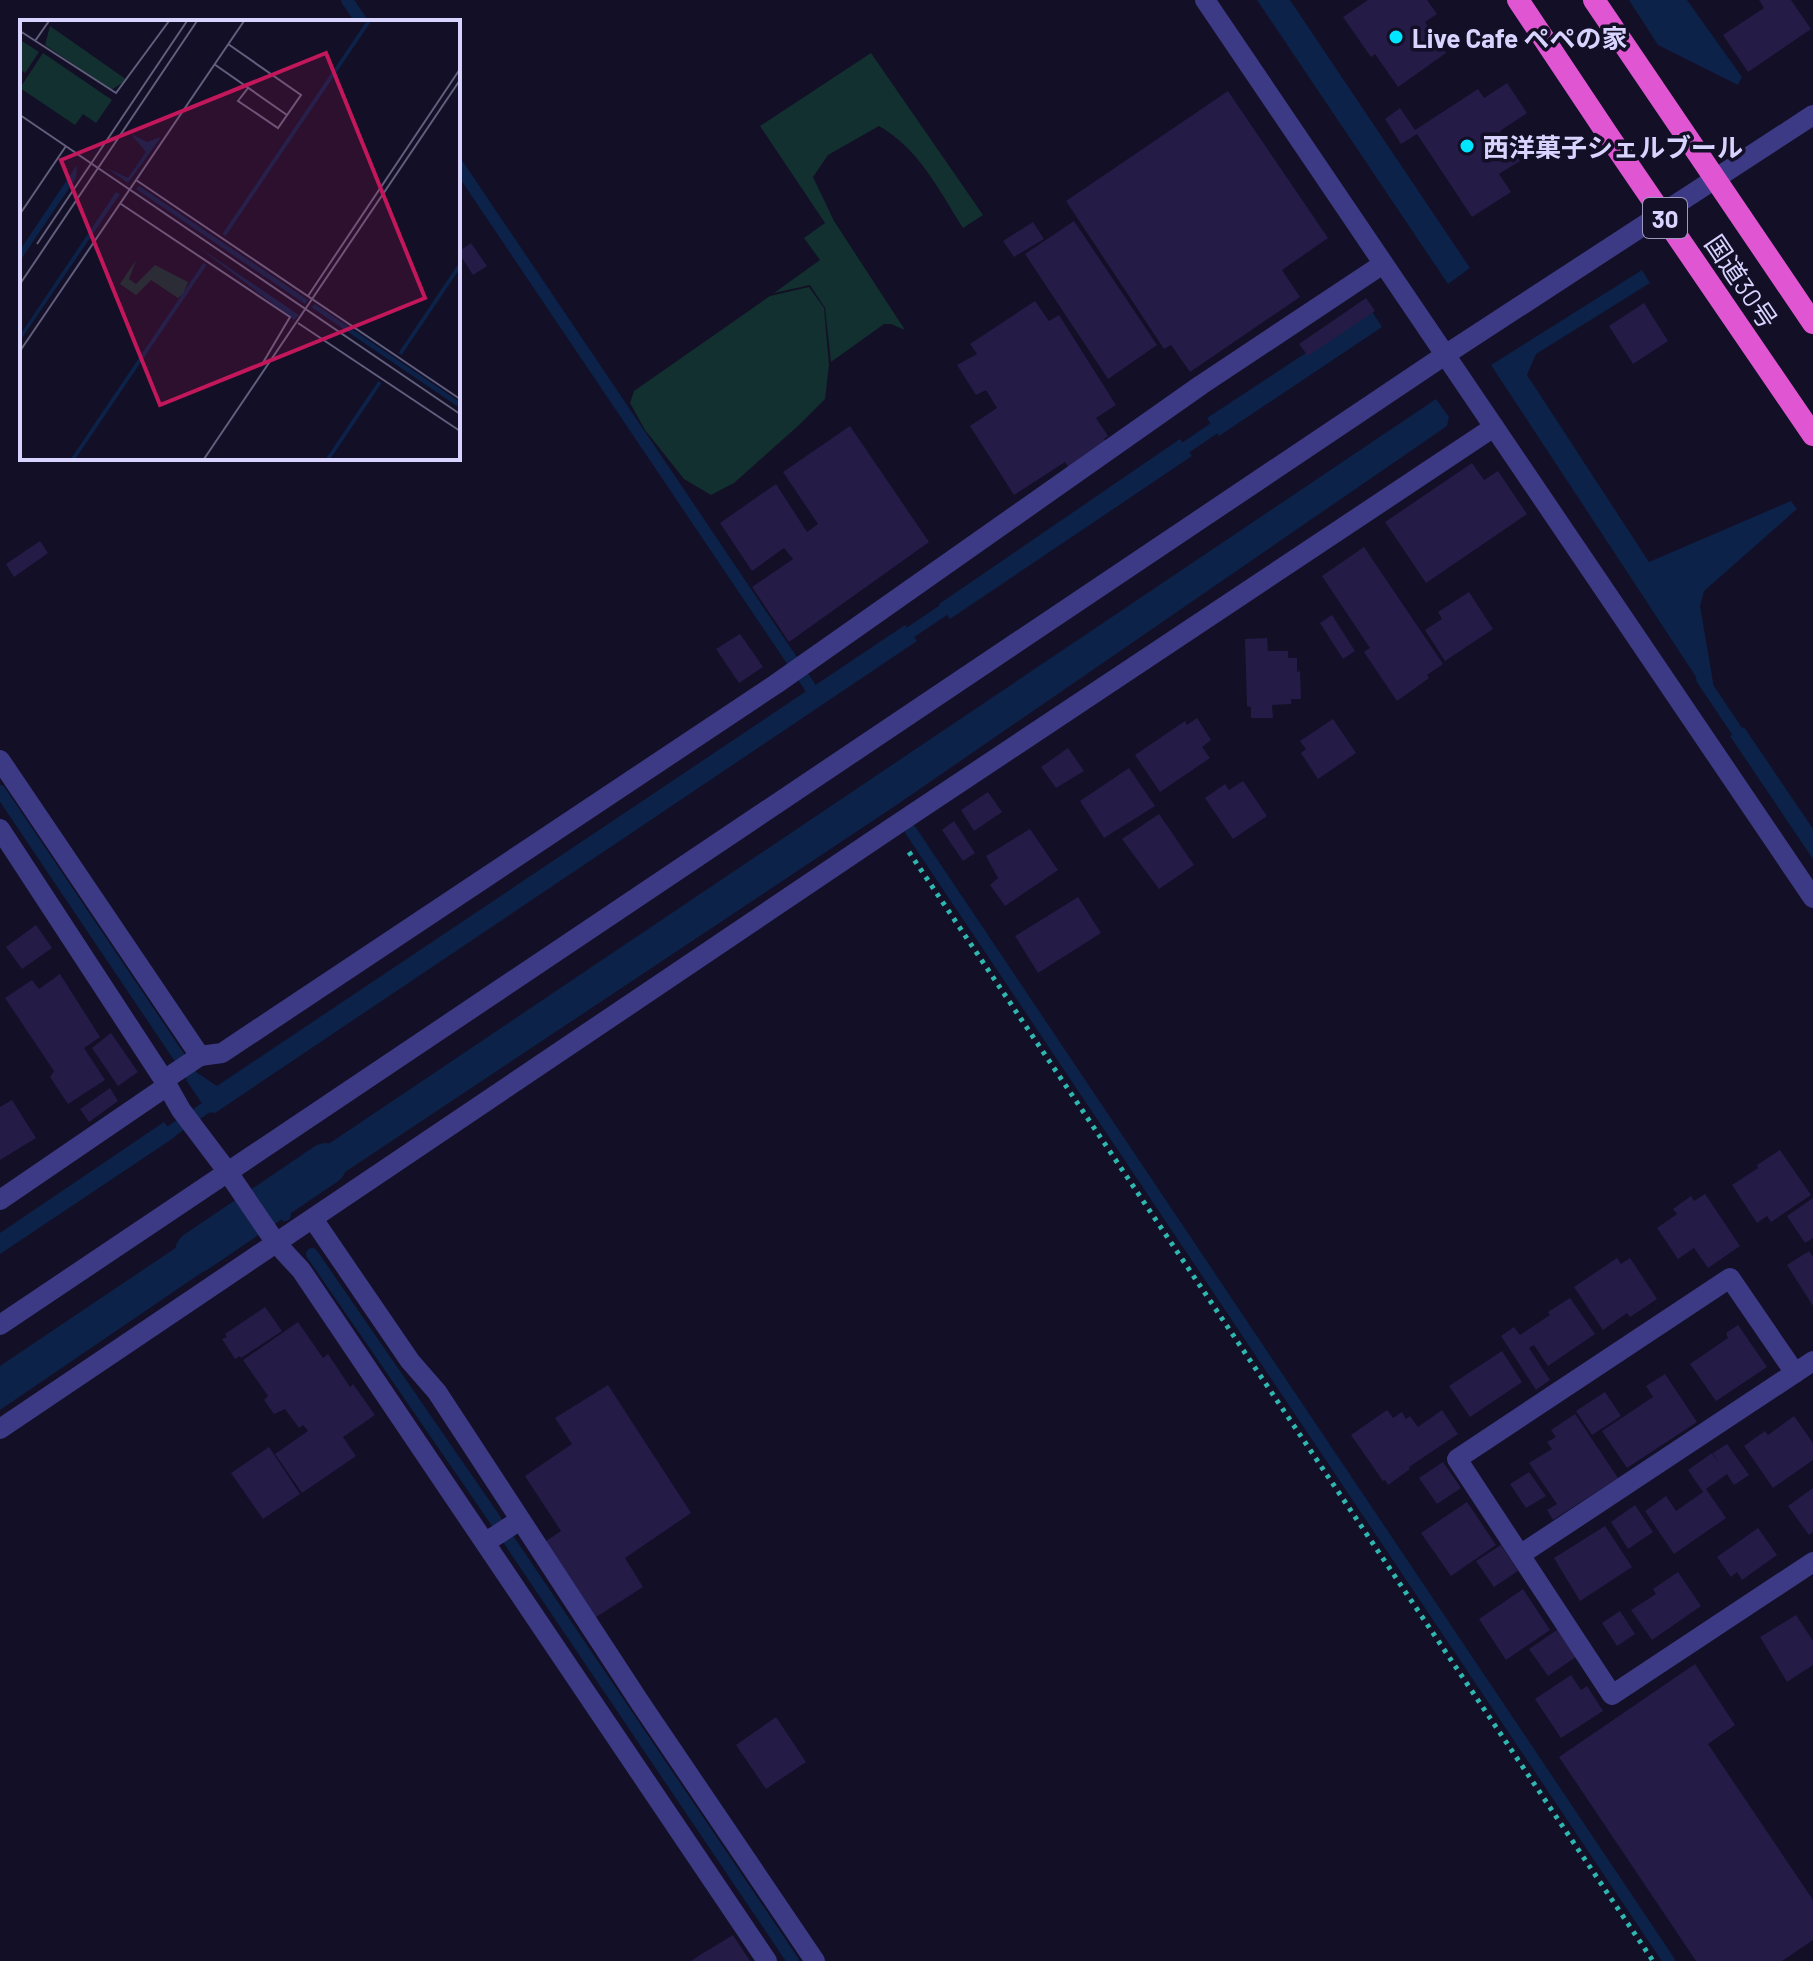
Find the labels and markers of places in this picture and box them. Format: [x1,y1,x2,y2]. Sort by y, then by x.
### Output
place label: Live Cafe ペペの家 [1412,22,1627,53]
marker: Live Cafe ペペの家 [1387,28,1405,46]
place label: 西洋菓子シェルブール [1483,131,1743,162]
marker: 西洋菓子シェルブール [1458,137,1476,155]

